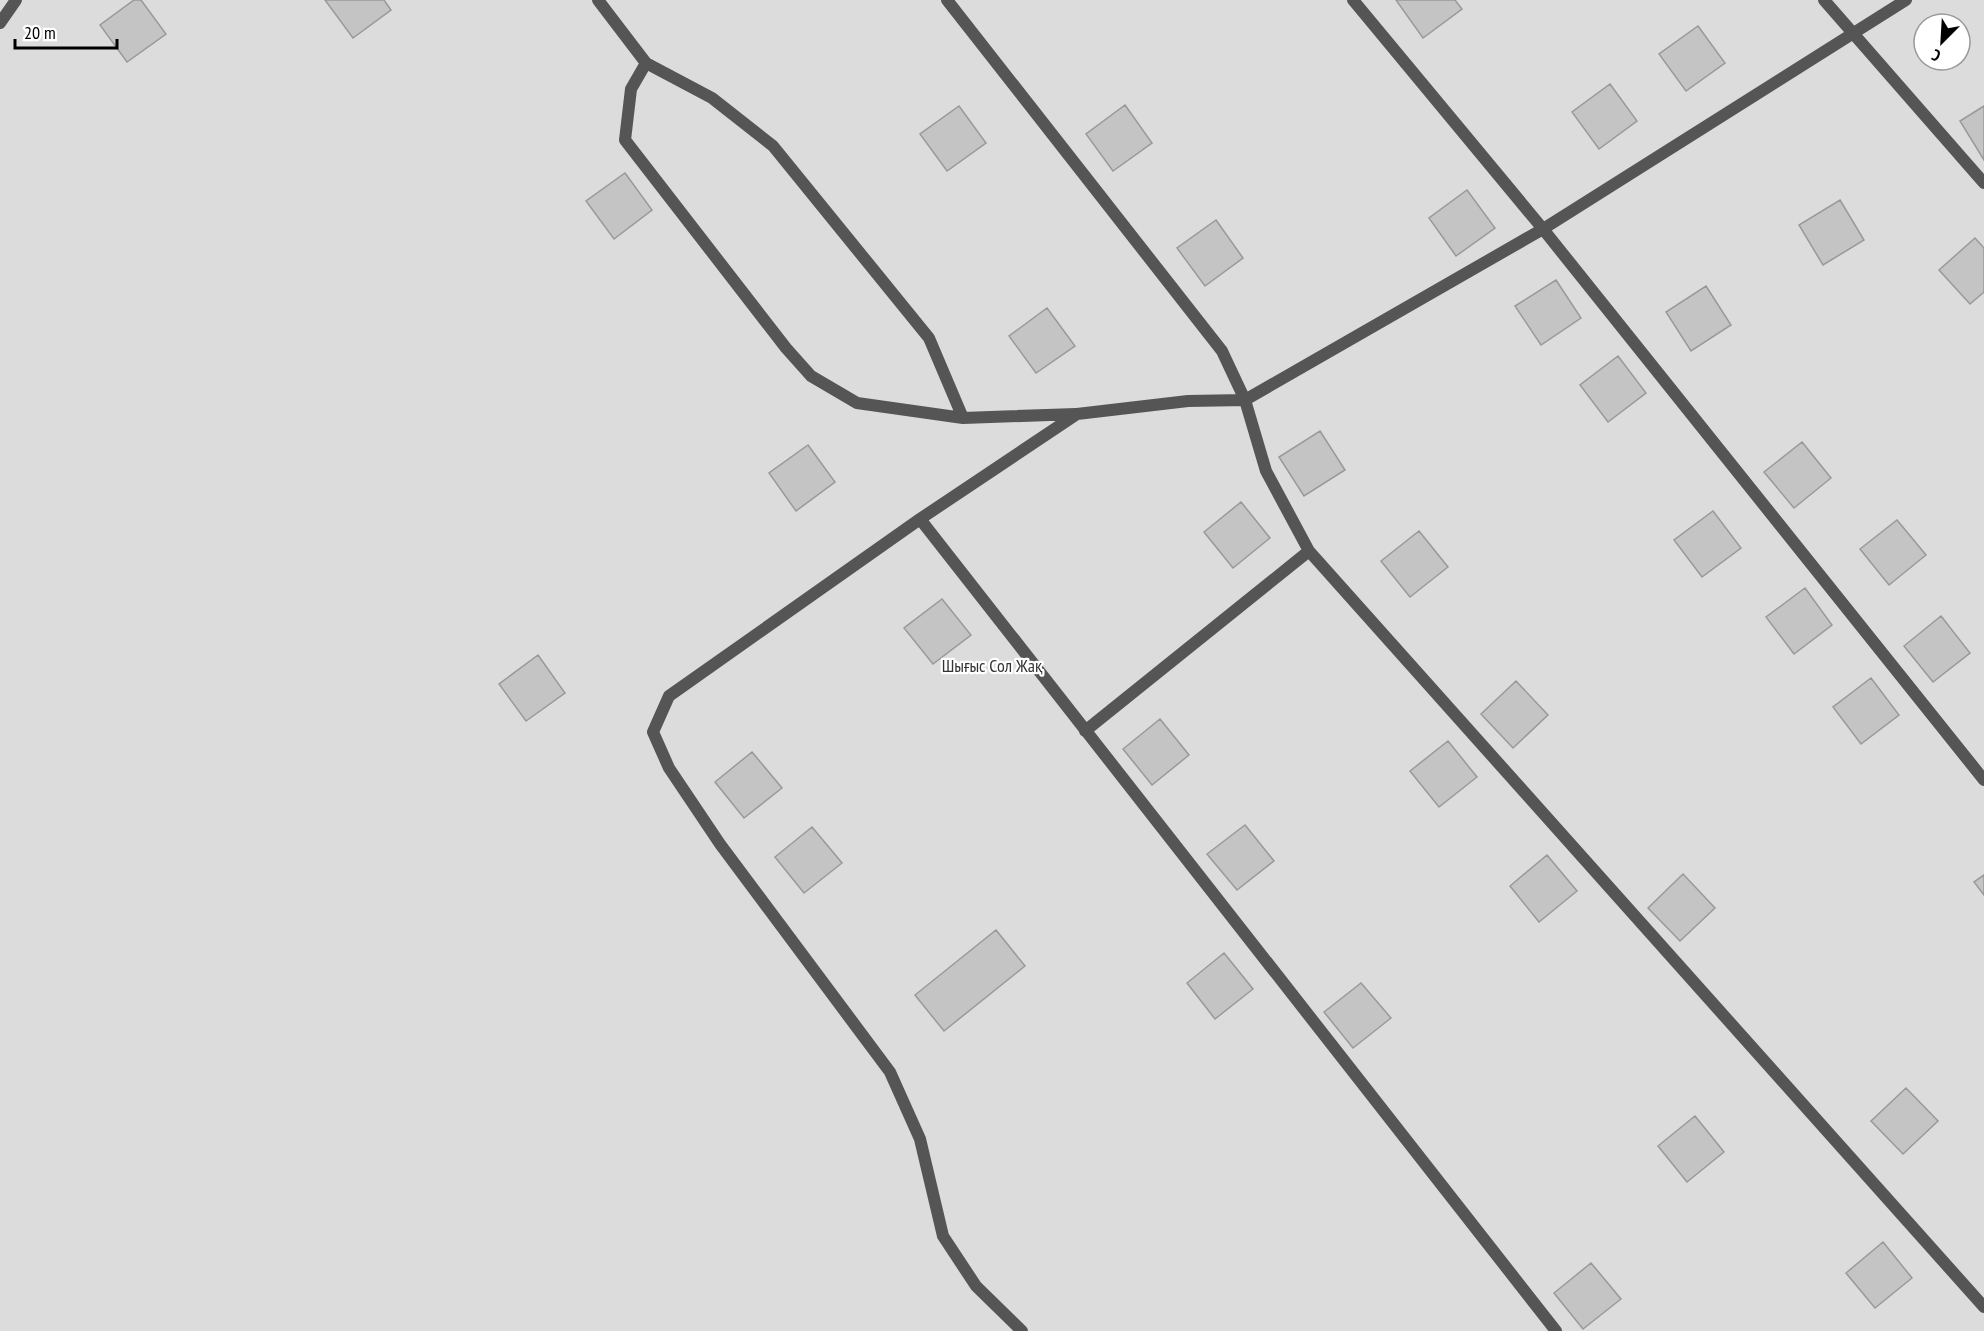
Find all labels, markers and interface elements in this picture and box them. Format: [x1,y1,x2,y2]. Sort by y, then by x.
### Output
scale bar [15,12,117,50]
north arrow [1912,12,1972,72]
text: 20 m [24,21,56,44]
text: С [1928,45,1943,66]
park label: Шығыс Сол Жақ [942,654,1043,677]

